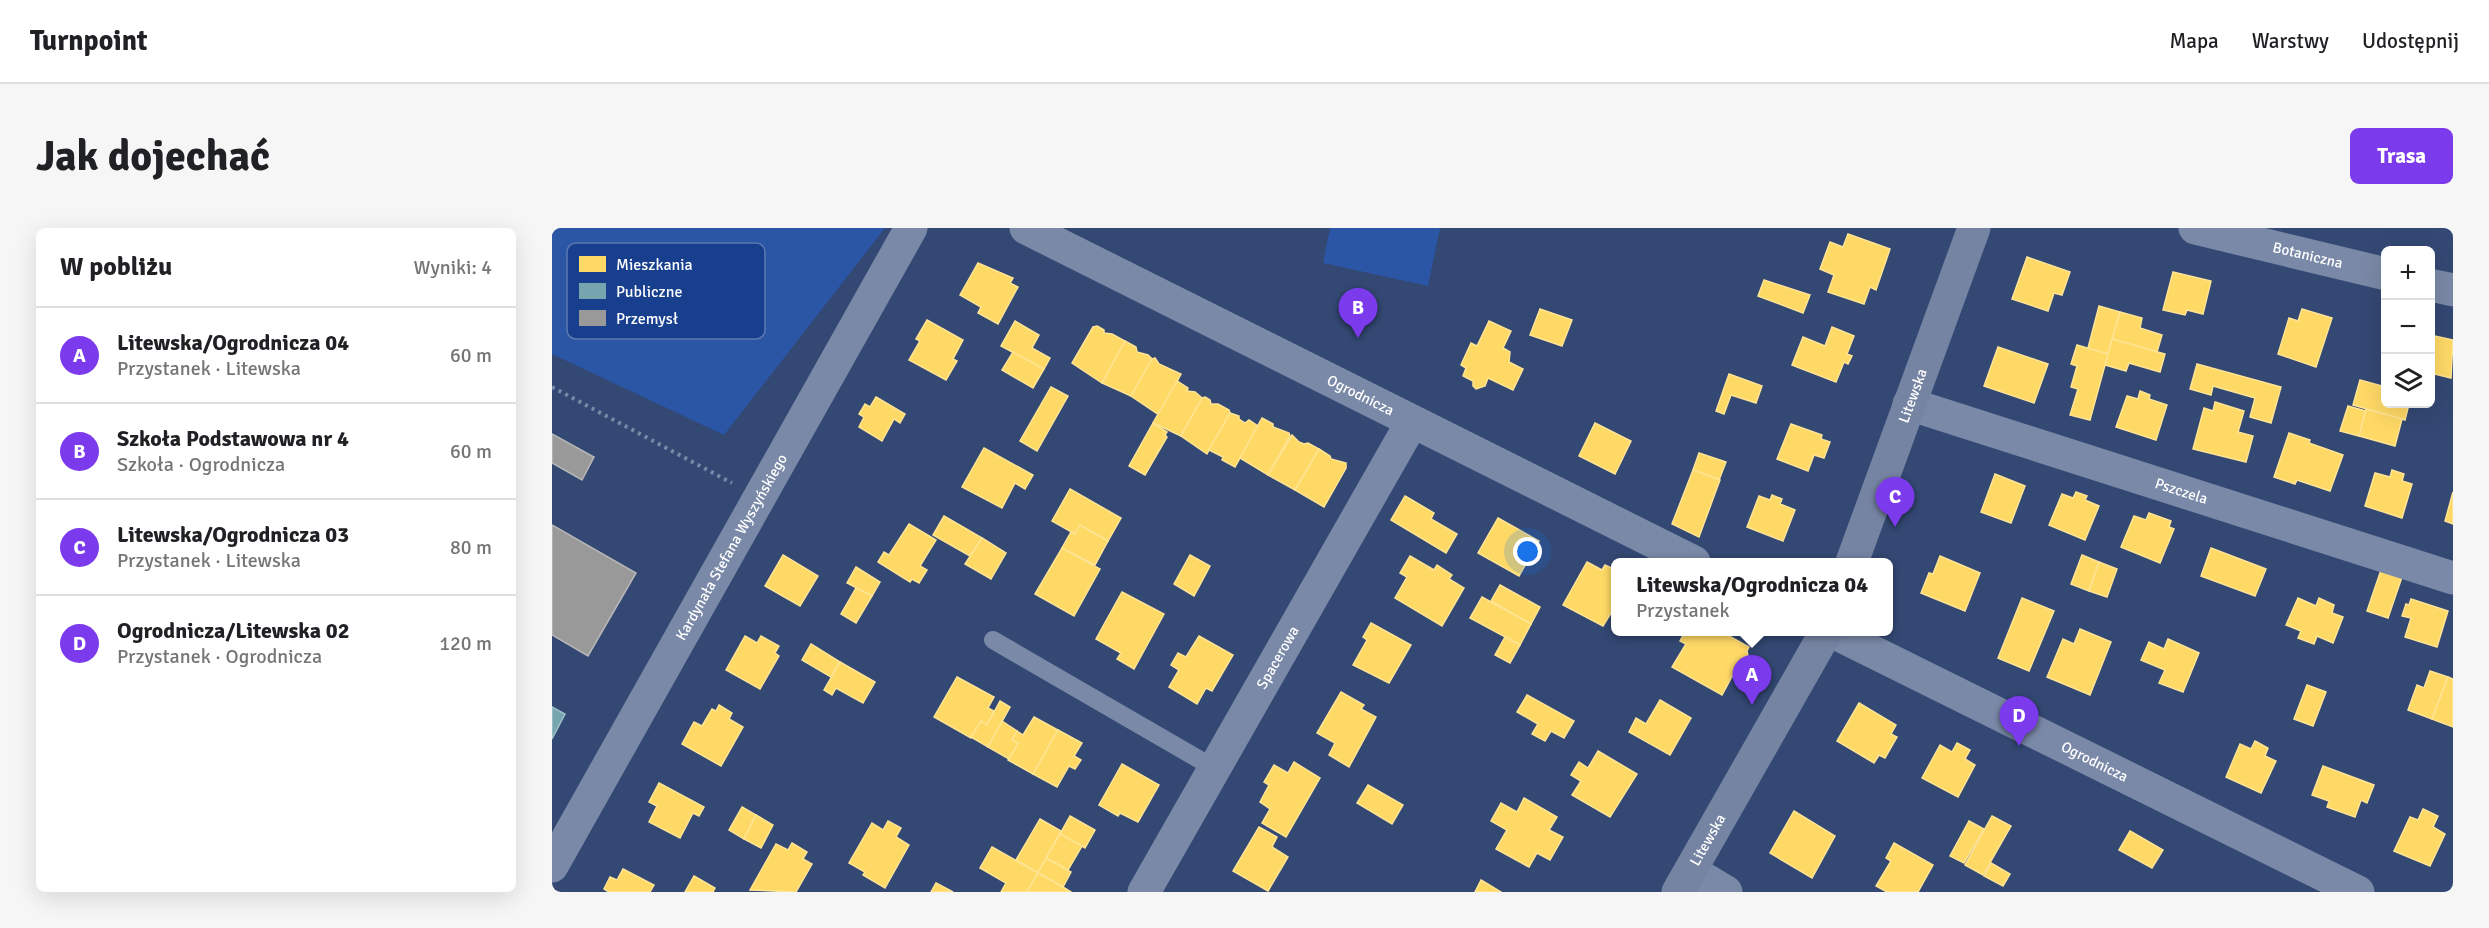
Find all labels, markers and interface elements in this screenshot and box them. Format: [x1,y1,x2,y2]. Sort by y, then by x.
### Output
text: Turnpoint [30,24,147,58]
text: Mapa [2169,28,2219,54]
text: Warstwy [2252,28,2329,54]
text: Udostępnij [2362,28,2459,54]
button: Trasa [2350,128,2453,184]
text: Jak dojechać [36,131,270,182]
street label: Botaniczna [2271,238,2345,272]
legend [567,243,765,339]
map controls [2381,246,2435,408]
button: + [2381,246,2435,300]
text: W pobliżu [60,251,172,283]
text: Wyniki: 4 [413,255,492,280]
text: Mieszkania [616,255,693,275]
text: Publiczne [616,282,682,302]
pin: B [1338,288,1378,338]
button: − [2381,300,2435,354]
text: Przemysł [616,309,678,329]
text: Litewska/Ogrodnicza 04 [117,329,349,356]
text: A [73,343,86,368]
text: 60 m [450,343,492,368]
button: layers [2381,354,2435,408]
text: Przystanek · Litewska [117,356,301,381]
street label: Litewska [1895,366,1931,425]
street label: Ogrodnicza [1324,371,1397,420]
text: Szkoła Podstawowa nr 4 [117,425,349,452]
text: B [73,439,86,464]
text: 60 m [450,439,492,464]
street label: Kardynała Stefana Wyszyńskiego [672,451,791,643]
text: Szkoła · Ogrodnicza [117,452,285,477]
street label: Pszczela [2153,474,2210,508]
pin: C [1876,478,1914,527]
text: Litewska/Ogrodnicza 03 [117,521,349,548]
text: C [73,535,86,560]
text: 80 m [450,535,492,560]
your location [1513,537,1542,566]
text: Przystanek · Litewska [117,548,301,573]
popup [1611,558,1893,636]
text: Litewska/Ogrodnicza 04 [1636,571,1868,598]
text: Przystanek [1636,598,1730,623]
text: Ogrodnicza/Litewska 02 [117,617,350,644]
street label: Spacerowa [1253,623,1303,692]
text: D [73,631,86,656]
text: 120 m [439,631,492,656]
text: Przystanek · Ogrodnicza [117,644,322,669]
pin: A [1732,656,1772,705]
pin: D [2000,696,2038,746]
street label: Ogrodnicza [2058,737,2131,786]
street label: Litewska [1686,811,1729,869]

